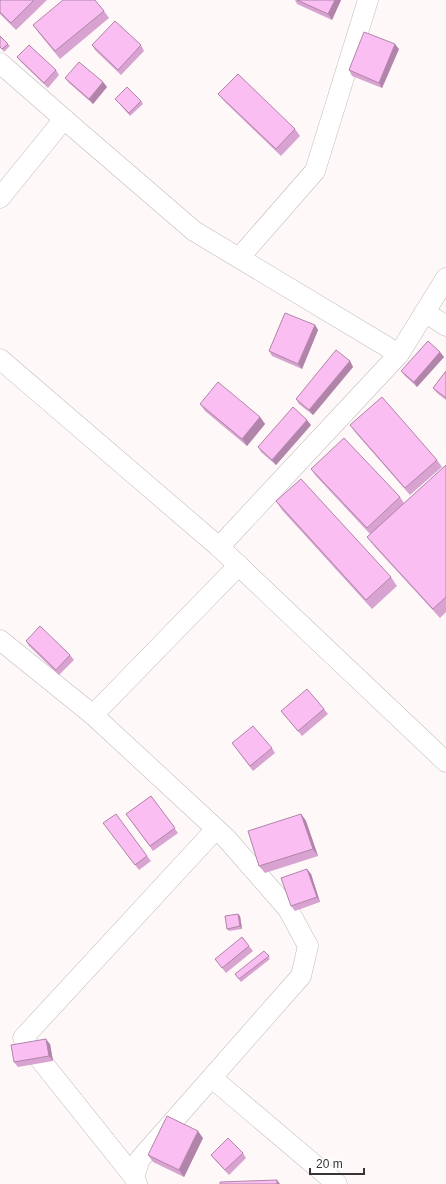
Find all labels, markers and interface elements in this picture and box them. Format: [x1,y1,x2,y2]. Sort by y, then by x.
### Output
scale bar [310,1150,364,1176]
text: 20 m [316,1157,343,1171]

